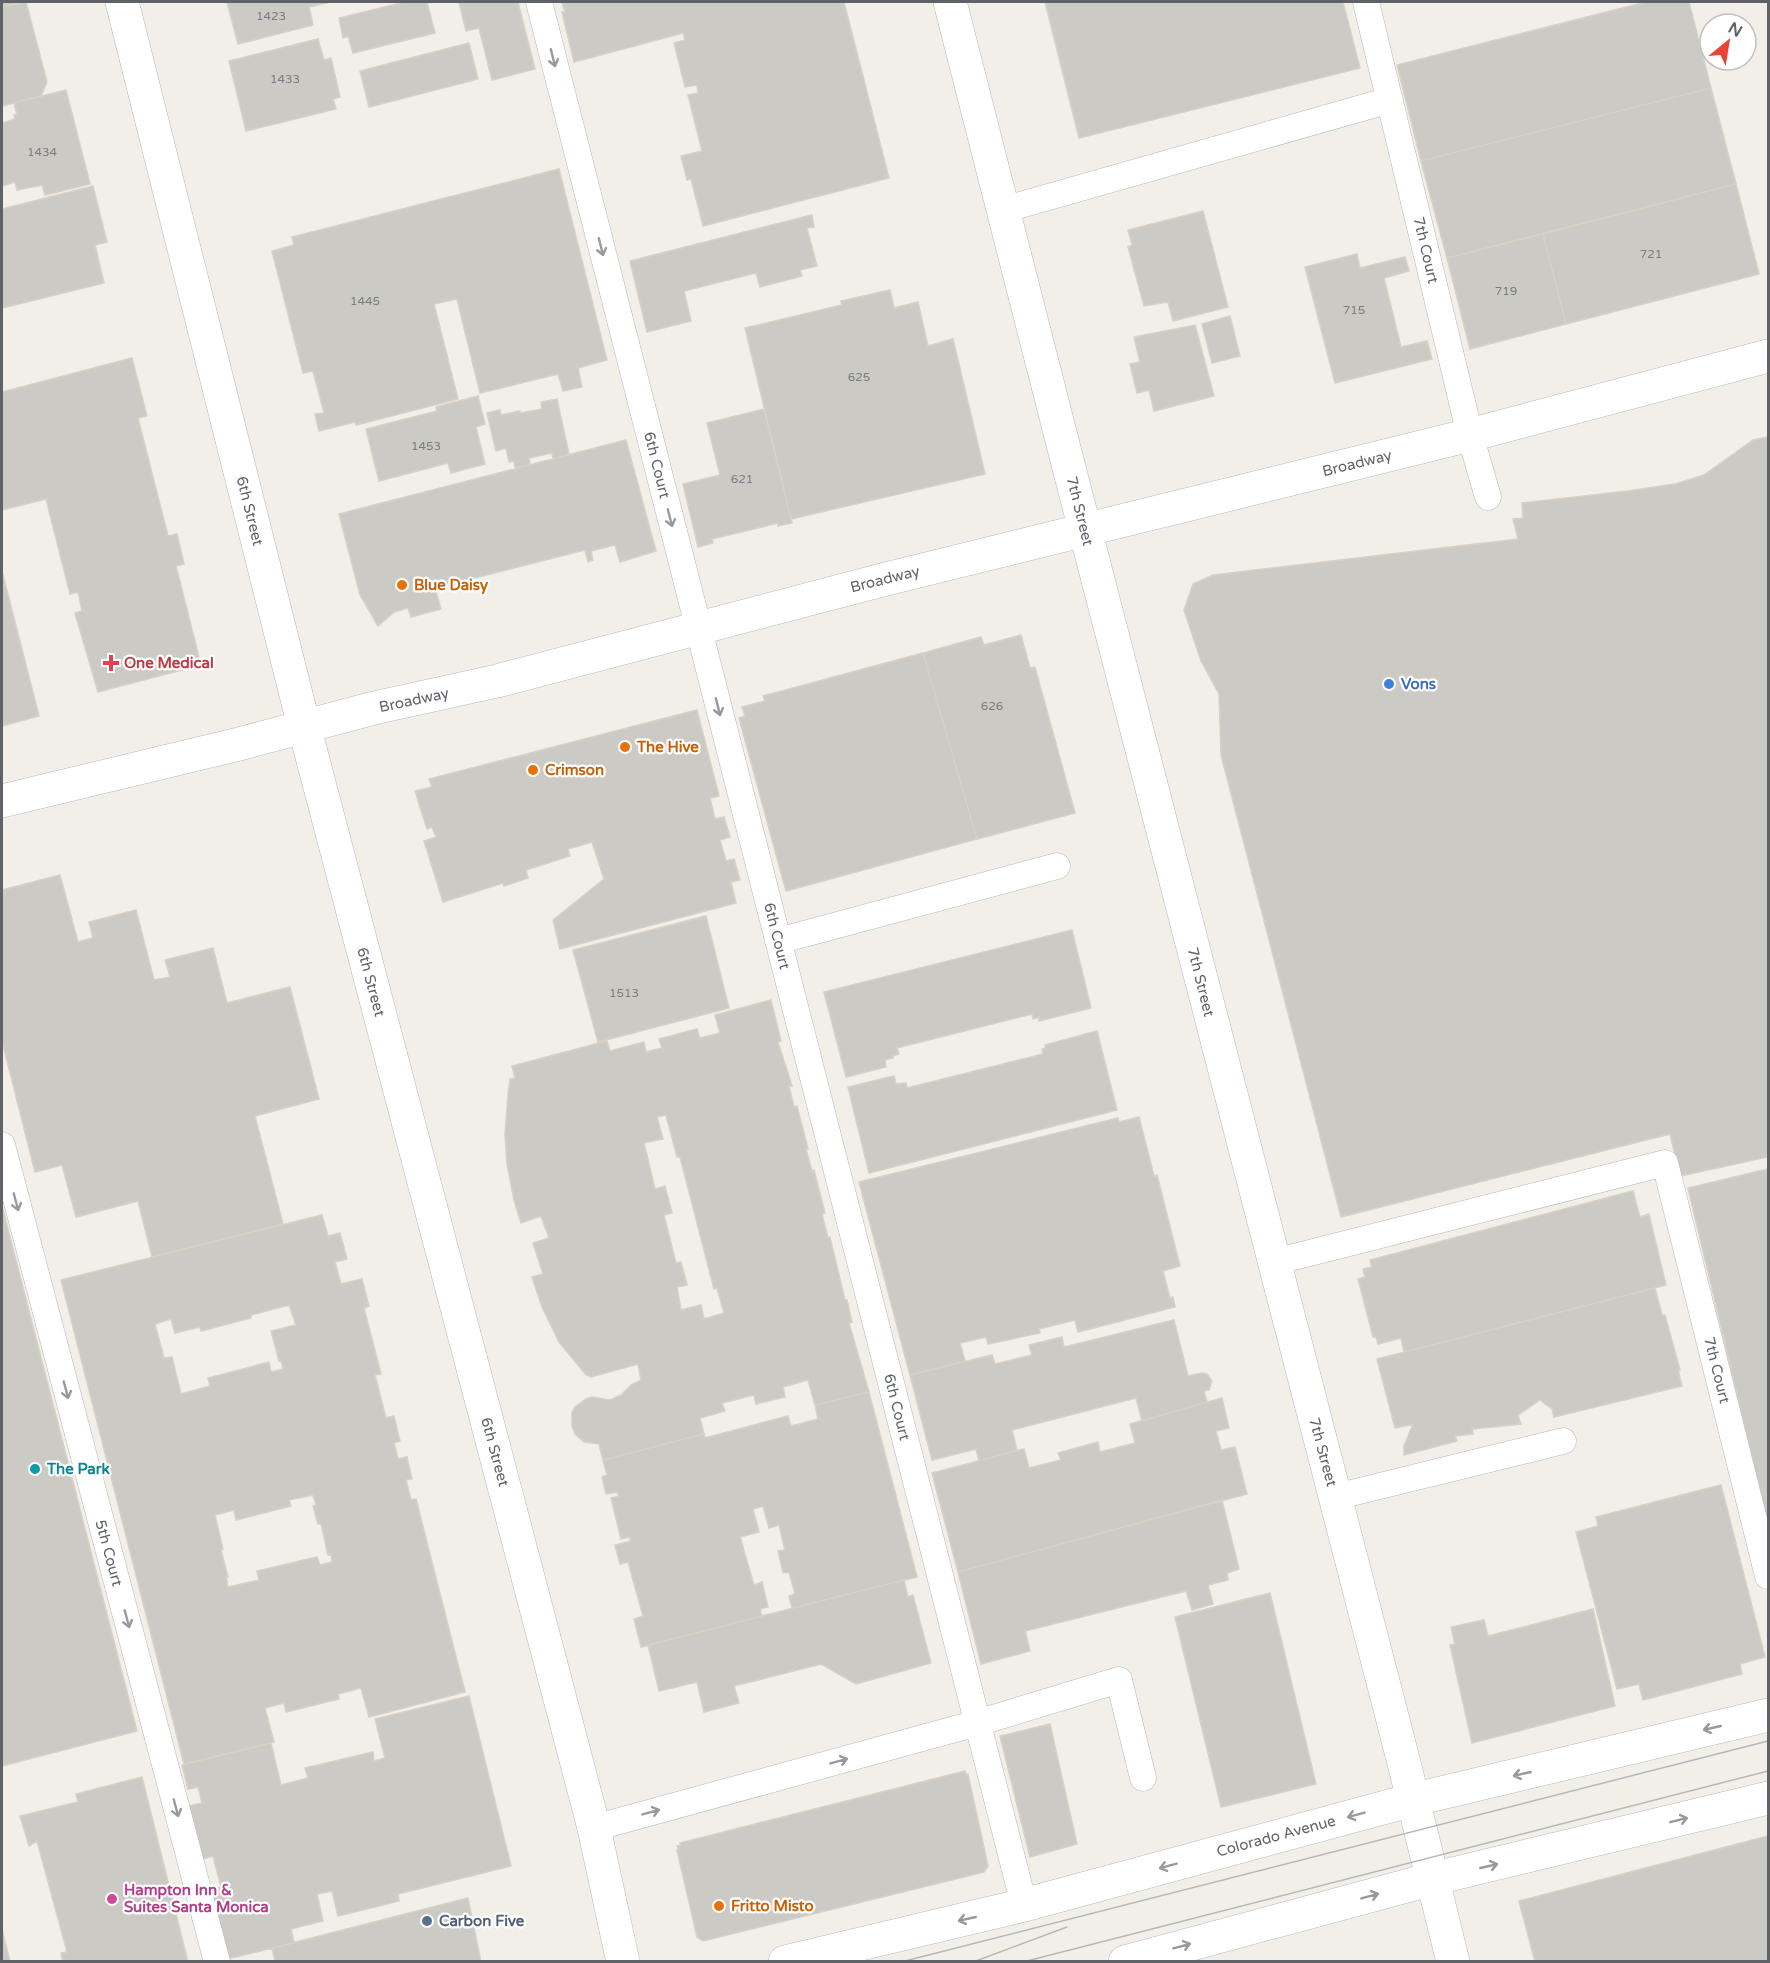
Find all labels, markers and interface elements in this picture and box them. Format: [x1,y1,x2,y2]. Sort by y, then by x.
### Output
house number: 1423 [256,9,286,23]
north arrow [1698,12,1758,72]
text: N [1724,18,1746,42]
one-way arrow [548,48,560,67]
house number: 1433 [270,72,300,86]
house number: 1434 [27,145,58,159]
street label: 7th Court [1410,215,1442,285]
one-way arrow [596,237,608,256]
house number: 721 [1640,247,1662,261]
house number: 719 [1495,284,1517,298]
house number: 1445 [350,294,380,308]
house number: 715 [1343,303,1365,317]
house number: 625 [848,370,870,384]
street label: 6th Court [640,430,674,500]
house number: 1453 [411,439,441,453]
street label: Broadway [1320,446,1394,480]
house number: 621 [731,472,753,486]
street label: 6th Street [233,474,267,548]
street label: 7th Street [1063,474,1097,548]
one-way arrow [665,508,677,527]
street label: Broadway [848,562,922,596]
place label: Blue Daisy [414,576,488,595]
marker: Blue Daisy [395,578,409,592]
marker: One Medical [102,654,120,672]
place label: One Medical [124,654,214,672]
place label: Vons [1401,675,1436,693]
marker: Vons [1382,677,1396,691]
street label: Broadway [377,684,451,716]
one-way arrow [713,697,725,716]
house number: 626 [981,699,1003,713]
place label: The Hive [636,738,699,756]
marker: The Hive [618,740,632,754]
place label: Crimson [545,761,604,779]
marker: Crimson [526,763,540,777]
street label: 6th Court [760,901,794,971]
street label: 6th Street [353,945,389,1019]
street label: 7th Street [1184,945,1218,1019]
house number: 1513 [609,986,639,1000]
one-way arrow [11,1192,23,1211]
street label: 7th Court [1700,1335,1734,1405]
street label: 6th Court [880,1372,914,1442]
one-way arrow [61,1380,72,1399]
street label: 6th Street [477,1415,513,1489]
street label: 7th Street [1305,1415,1341,1489]
place label: The Park [46,1460,110,1478]
marker: The Park [28,1462,42,1476]
street label: 5th Court [91,1518,127,1588]
one-way arrow [121,1609,133,1628]
one-way arrow [1702,1723,1721,1735]
one-way arrow [829,1754,848,1766]
one-way arrow [1513,1769,1532,1780]
one-way arrow [171,1798,183,1817]
one-way arrow [641,1806,660,1818]
one-way arrow [1347,1810,1366,1821]
street label: Colorado Avenue [1215,1811,1337,1861]
one-way arrow [1669,1813,1688,1825]
one-way arrow [1479,1859,1498,1871]
one-way arrow [1159,1861,1178,1872]
place label: Hampton Inn & Suites Santa Monica [124,1881,269,1916]
one-way arrow [1360,1890,1379,1901]
marker: Hampton Inn & Suites Santa Monica [105,1892,119,1906]
place label: Fritto Misto [731,1897,814,1915]
marker: Fritto Misto [712,1899,726,1913]
place label: Carbon Five [439,1912,525,1930]
one-way arrow [958,1913,977,1925]
marker: Carbon Five [420,1914,434,1928]
one-way arrow [1172,1940,1191,1952]

